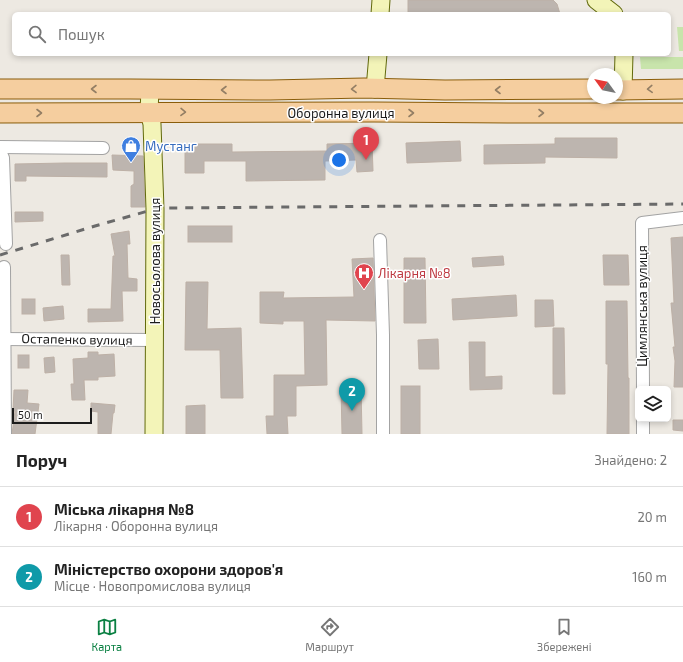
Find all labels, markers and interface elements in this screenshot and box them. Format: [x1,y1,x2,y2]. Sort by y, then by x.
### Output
search box [12,12,671,56]
icon: search [26,23,48,45]
text: Пошук [58,25,105,43]
north arrow [587,68,623,104]
one-way arrow [351,84,357,93]
one-way arrow [91,85,97,93]
one-way arrow [647,85,653,94]
one-way arrow [221,86,227,94]
one-way arrow [495,86,501,94]
street label: Оборонна вулиця [287,105,395,121]
one-way arrow [180,108,186,116]
one-way arrow [36,109,42,117]
one-way arrow [408,109,414,117]
one-way arrow [538,109,544,117]
pin: 1 [353,127,379,160]
shop icon: Мустанг [120,135,142,163]
place label: Мустанг [145,138,197,154]
your location [329,150,349,170]
street label: Новосьолова вулиця [147,198,163,324]
street label: Цимлянська вулиця [634,245,650,367]
hospital icon: Лікарня №8 [353,262,375,290]
place label: Лікарня №8 [378,265,451,281]
street label: Остапенко вулиця [21,330,133,348]
pin: 2 [339,378,365,411]
map controls [635,386,671,422]
button: layers [635,386,671,422]
scale bar [12,406,92,425]
text: 50 m [18,408,43,421]
text: Поруч [16,450,67,470]
text: Знайдено: 2 [595,452,667,468]
text: Міська лікарня №8 [54,500,194,518]
text: 1 [26,509,32,525]
text: 20 m [638,509,667,525]
text: Лікарня · Оборонна вулиця [54,518,218,534]
text: Міністерство охорони здоров'я [54,560,283,578]
text: 2 [25,569,33,585]
text: 160 m [632,569,667,585]
text: Місце · Новопромислова вулиця [54,578,251,594]
tab: Карта [92,616,122,653]
tab: Маршрут [305,616,354,653]
tab: Збережені [537,616,591,653]

